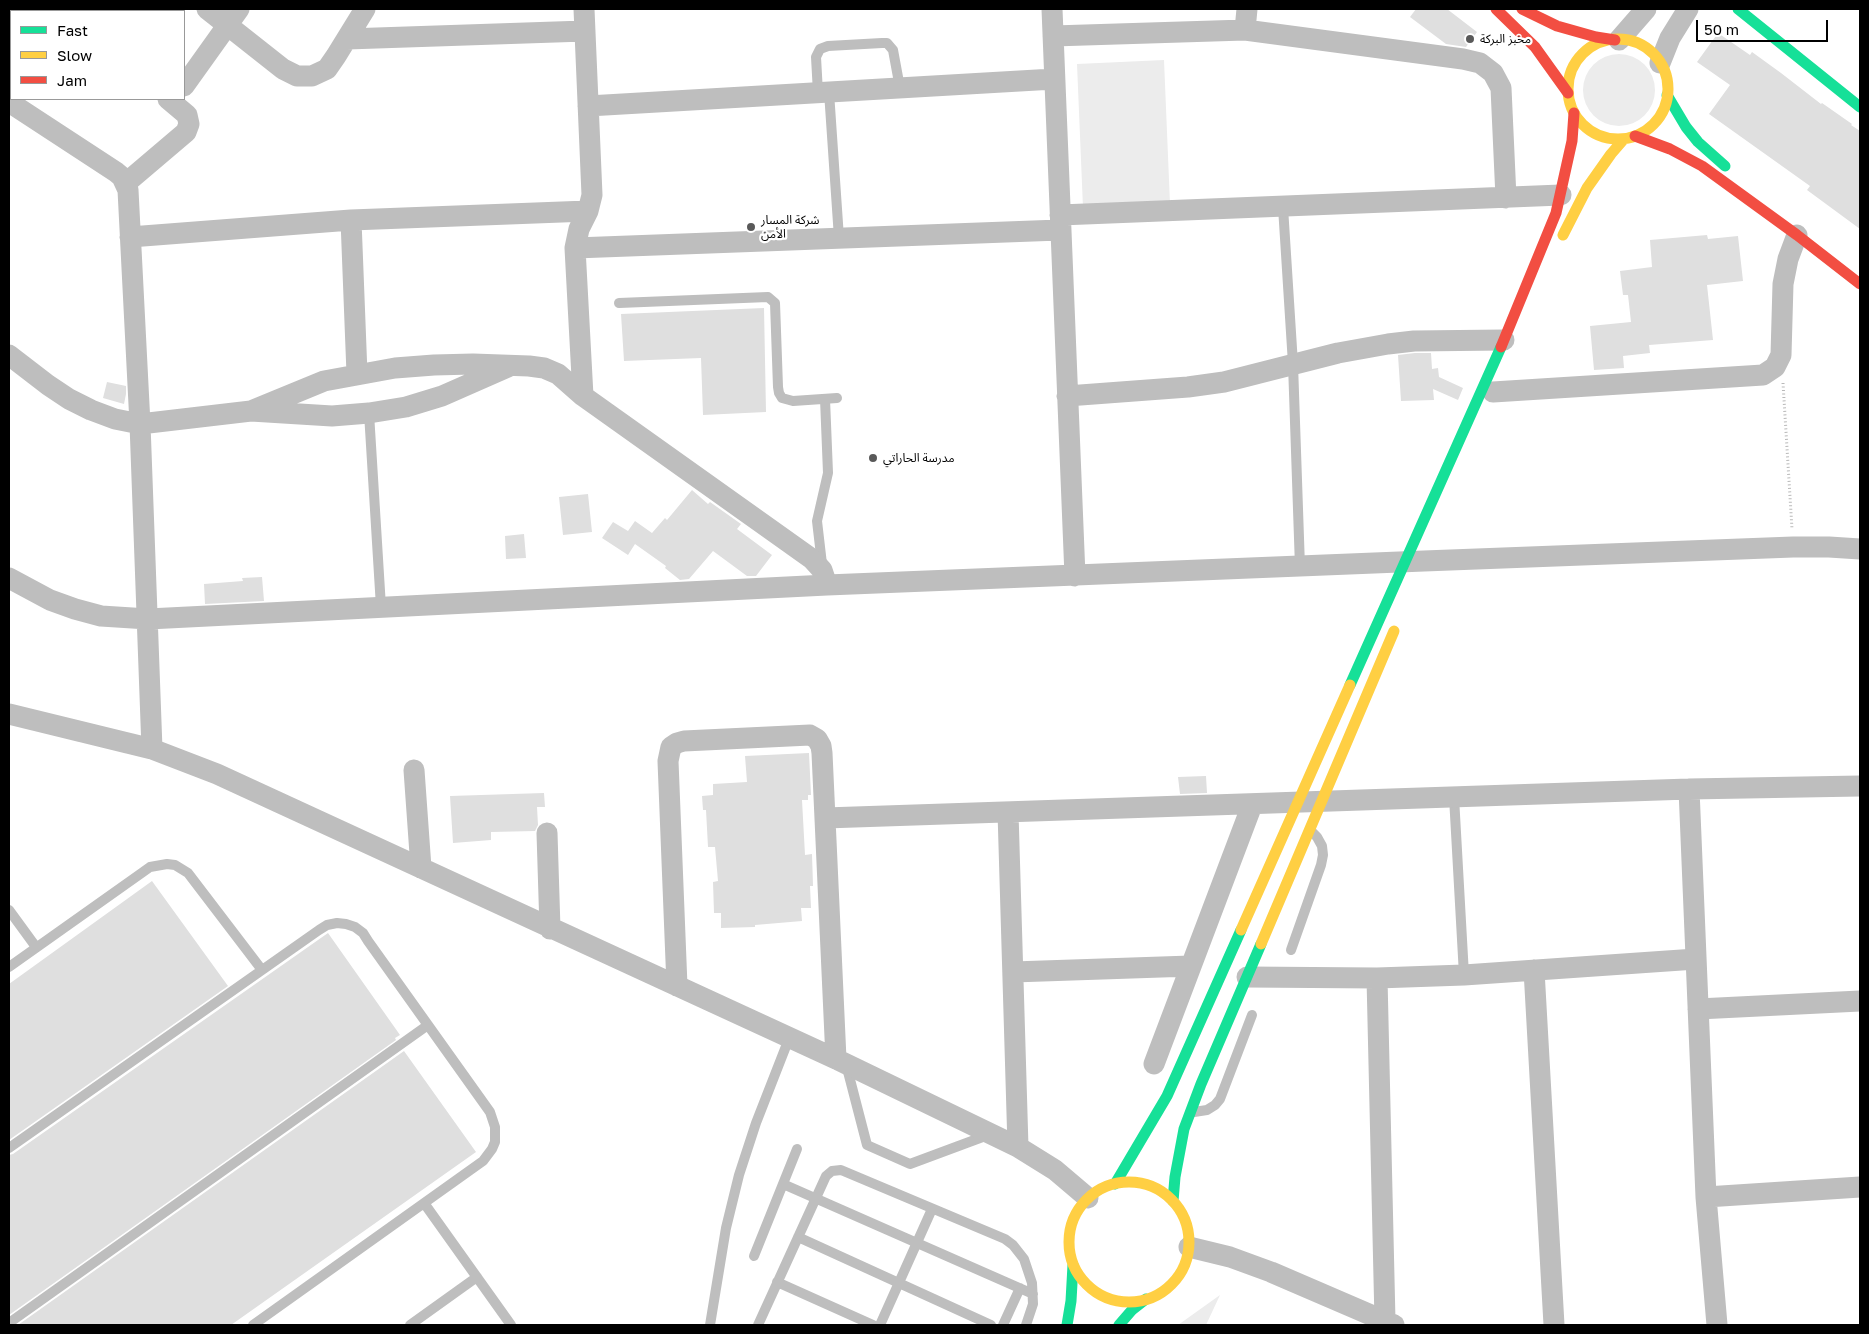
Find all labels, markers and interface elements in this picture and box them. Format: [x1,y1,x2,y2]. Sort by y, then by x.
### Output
legend [10,10,185,100]
scale bar [1699,10,1832,42]
text: 50 m [1704,20,1739,38]
text: Fast [57,21,88,39]
place label: مخبز البركة [1480,32,1531,46]
marker: مخبز البركة [1464,33,1476,45]
text: Slow [57,46,92,64]
text: Jam [57,71,87,89]
place label: شركة المسار الأمن [761,213,819,241]
marker: شركة المسار الأمن [745,221,757,233]
place label: مدرسة الحاراتي [883,451,954,465]
marker: مدرسة الحاراتي [867,452,879,464]

